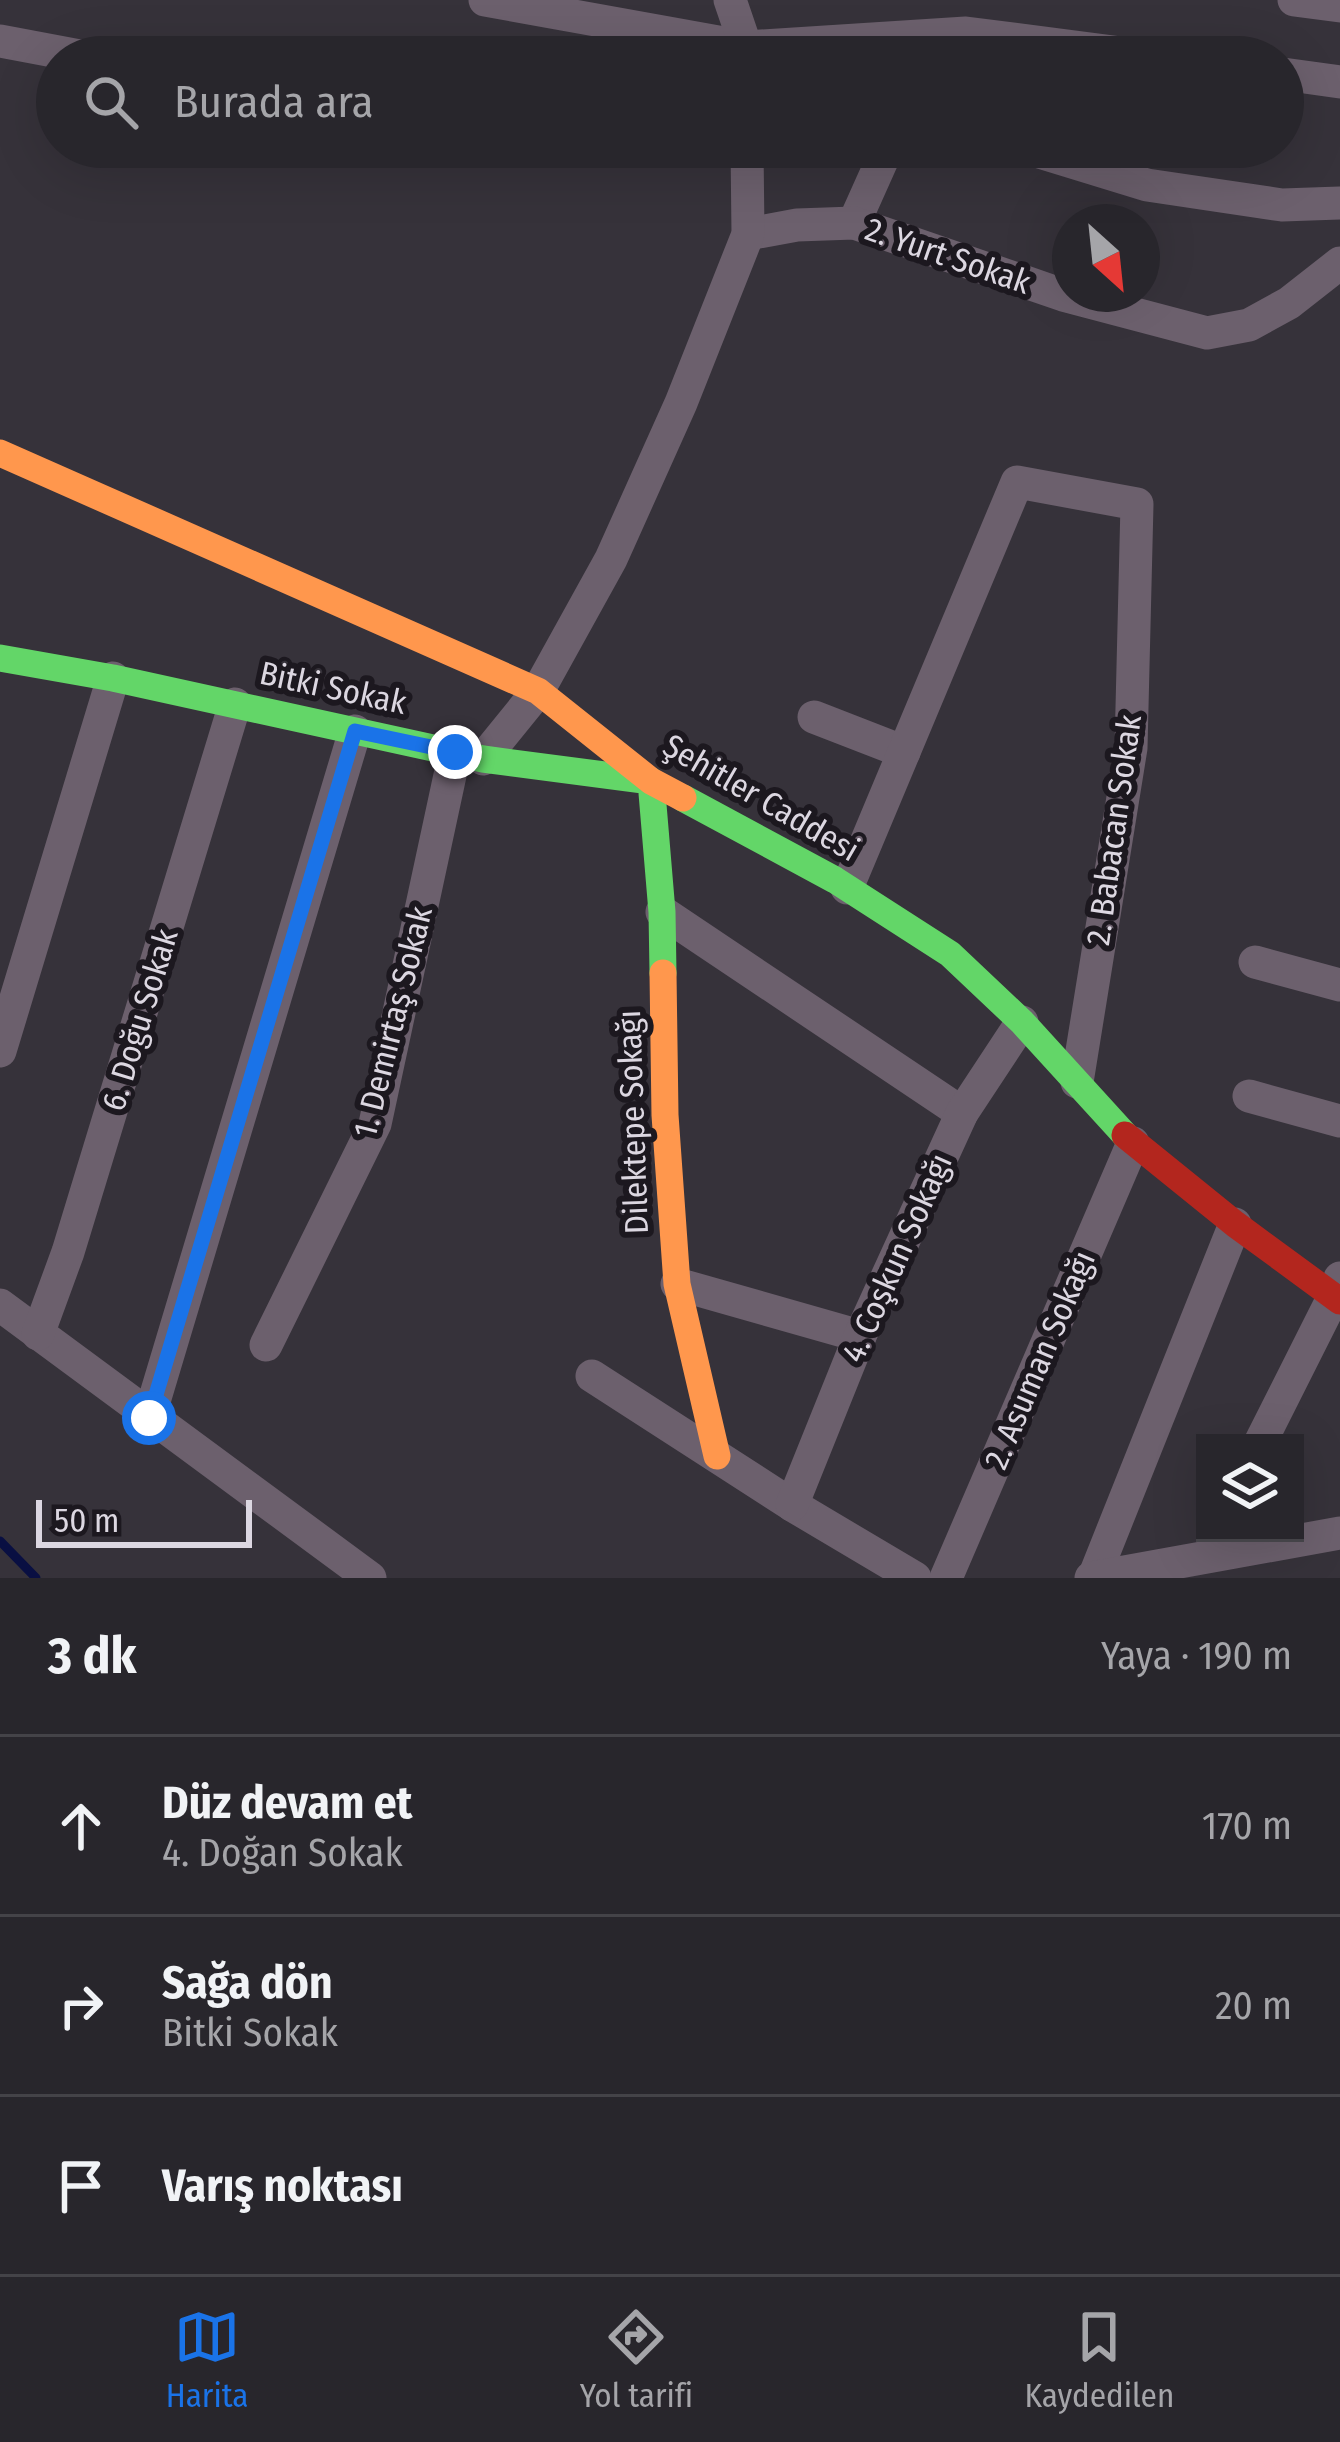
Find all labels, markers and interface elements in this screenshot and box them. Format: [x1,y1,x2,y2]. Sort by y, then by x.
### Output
search box [36,36,1304,168]
icon: search [78,69,144,135]
text: Burada ara [174,75,374,129]
north arrow [1052,204,1160,312]
street label: 2. Yurt Sokak [860,209,1036,303]
street label: Bitki Sokak [256,653,411,723]
street label: 2. Babacan Sokak [1078,712,1150,948]
route end [428,725,482,779]
street label: Şehitler Caddesi [656,726,866,870]
street label: 1. Demirtaş Sokak [345,902,441,1142]
street label: 6. Doğu Sokak [93,924,187,1116]
street label: Dilektepe Sokağı [609,1009,657,1235]
street label: 4. Coşkun Sokağı [833,1147,961,1369]
street label: 2. Asuman Sokağı [976,1245,1104,1475]
route start [122,1391,176,1445]
map controls [1196,1434,1304,1542]
button: layers [1196,1434,1304,1542]
scale bar [36,1494,252,1547]
text: 50 m [54,1501,119,1541]
text: 3 dk [48,1625,137,1687]
text: Yaya · 190 m [1101,1633,1292,1679]
text: Düz devam et [162,1776,412,1830]
icon: ahead [48,1793,114,1859]
text: 170 m [1202,1803,1292,1849]
text: 4. Doğan Sokak [162,1830,403,1876]
text: Sağa dön [162,1956,332,2010]
icon: right [48,1973,114,2039]
text: 20 m [1215,1983,1292,2029]
text: Bitki Sokak [162,2010,338,2056]
icon: arrive [48,2153,114,2219]
text: Varış noktası [162,2159,403,2213]
tab: Harita [166,2304,248,2416]
tab: Yol tarifi [580,2304,693,2416]
tab: Kaydedilen [1025,2304,1174,2416]

